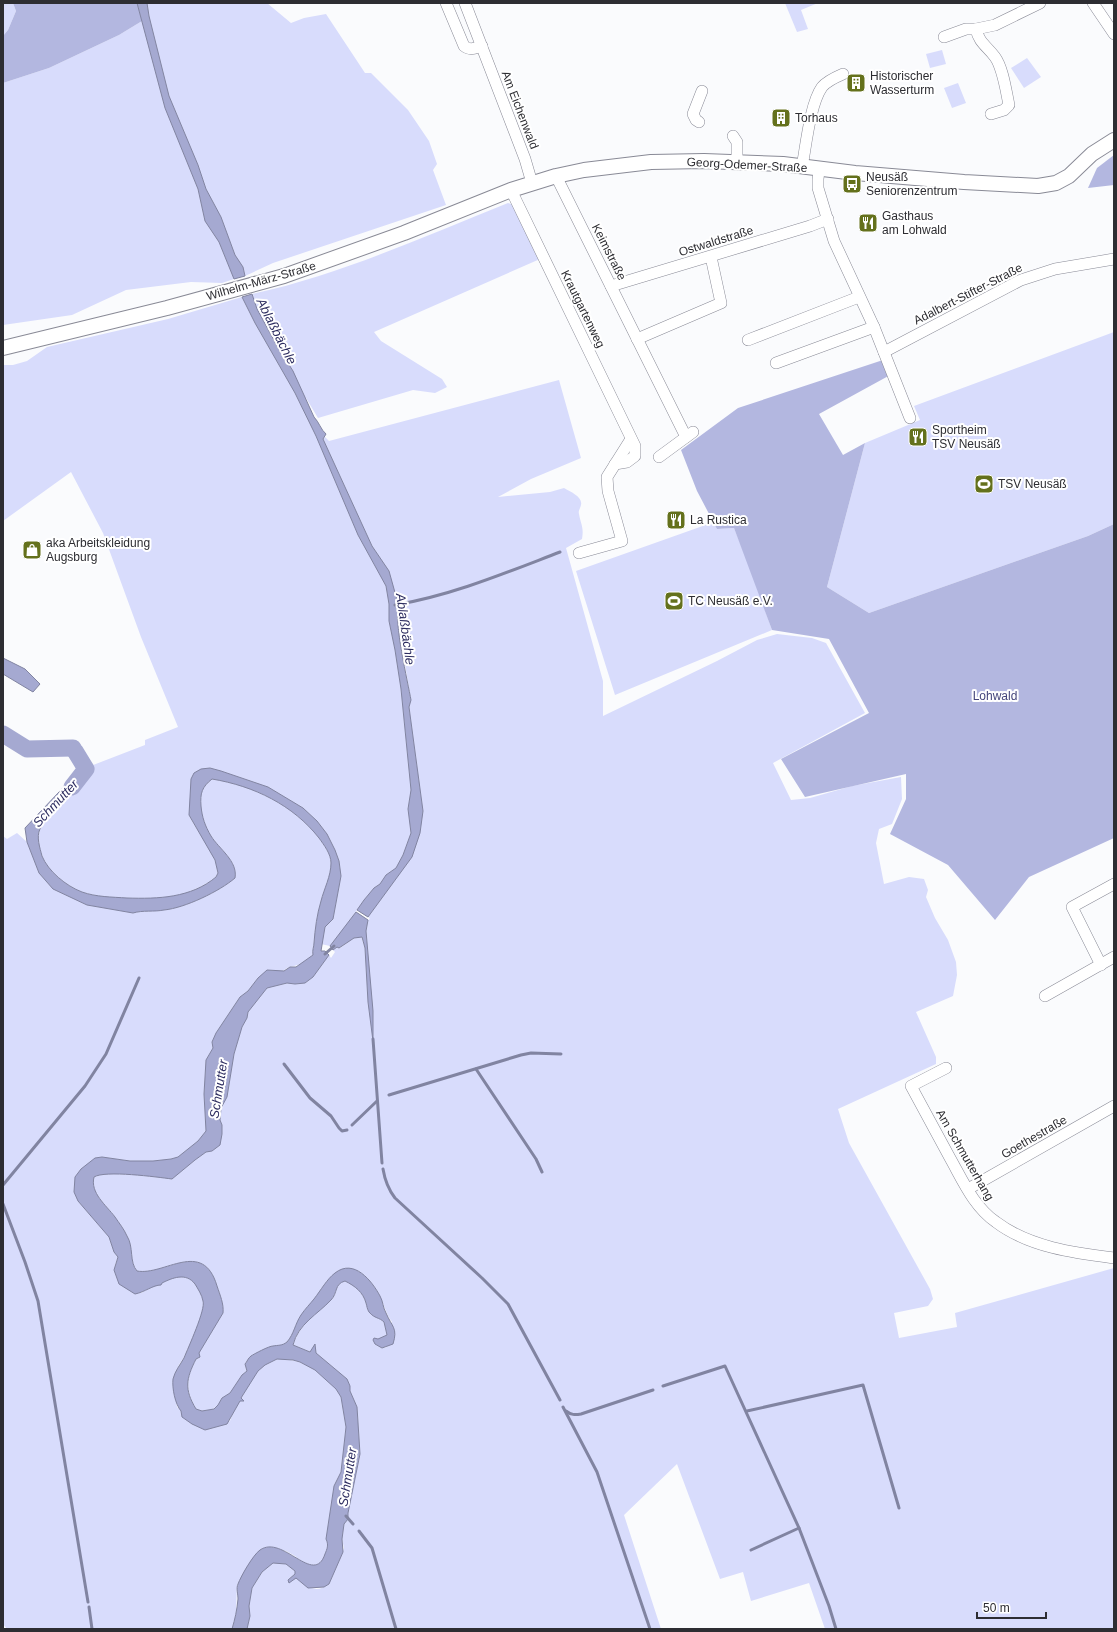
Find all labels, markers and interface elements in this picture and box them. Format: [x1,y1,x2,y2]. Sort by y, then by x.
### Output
street label: Am Eichenwald [499,69,541,151]
place label: Historischer Wasserturm [870,69,934,97]
building icon: Historischer Wasserturm [845,72,867,94]
building icon: Torhaus [770,107,792,129]
place label: Torhaus [795,111,838,125]
street label: Georg-Odemer-Straße [686,155,808,175]
place label: Neusäß Seniorenzentrum [866,170,957,198]
bus stop icon: Neusäß Seniorenzentrum [841,173,863,195]
place label: Gasthaus am Lohwald [882,209,947,237]
restaurant icon: Gasthaus am Lohwald [857,212,879,234]
street label: Keimstraße [589,221,629,283]
street label: Ostwaldstraße [677,223,755,259]
street label: Wilhelm-März-Straße [205,259,318,303]
street label: Adalbert-Stifter-Straße [911,260,1025,327]
street label: Krautgartenweg [558,268,608,350]
water label: Ablaßbächle [253,295,300,367]
place label: Sportheim TSV Neusäß [932,423,1001,451]
restaurant icon: Sportheim TSV Neusäß [907,426,929,448]
sports icon: TSV Neusäß [973,473,995,495]
place label: TSV Neusäß [998,477,1067,491]
restaurant icon: La Rustica [665,509,687,531]
place label: La Rustica [690,513,747,527]
place label: aka Arbeitskleidung Augsburg [46,536,150,564]
shop icon: aka Arbeitskleidung Augsburg [21,539,43,561]
sports icon: TC Neusäß e.V. [663,590,685,612]
water label: Ablaßbächle [393,591,418,666]
place label: TC Neusäß e.V. [688,594,773,608]
park label: Lohwald [973,689,1017,703]
water label: Schmutter [30,776,82,830]
water label: Schmutter [206,1058,231,1120]
street label: Am Schmutterhang [933,1107,997,1203]
street label: Goethestraße [999,1112,1070,1161]
water label: Schmutter [335,1446,360,1508]
scale bar [977,1594,1046,1620]
text: 50 m [983,1601,1010,1615]

